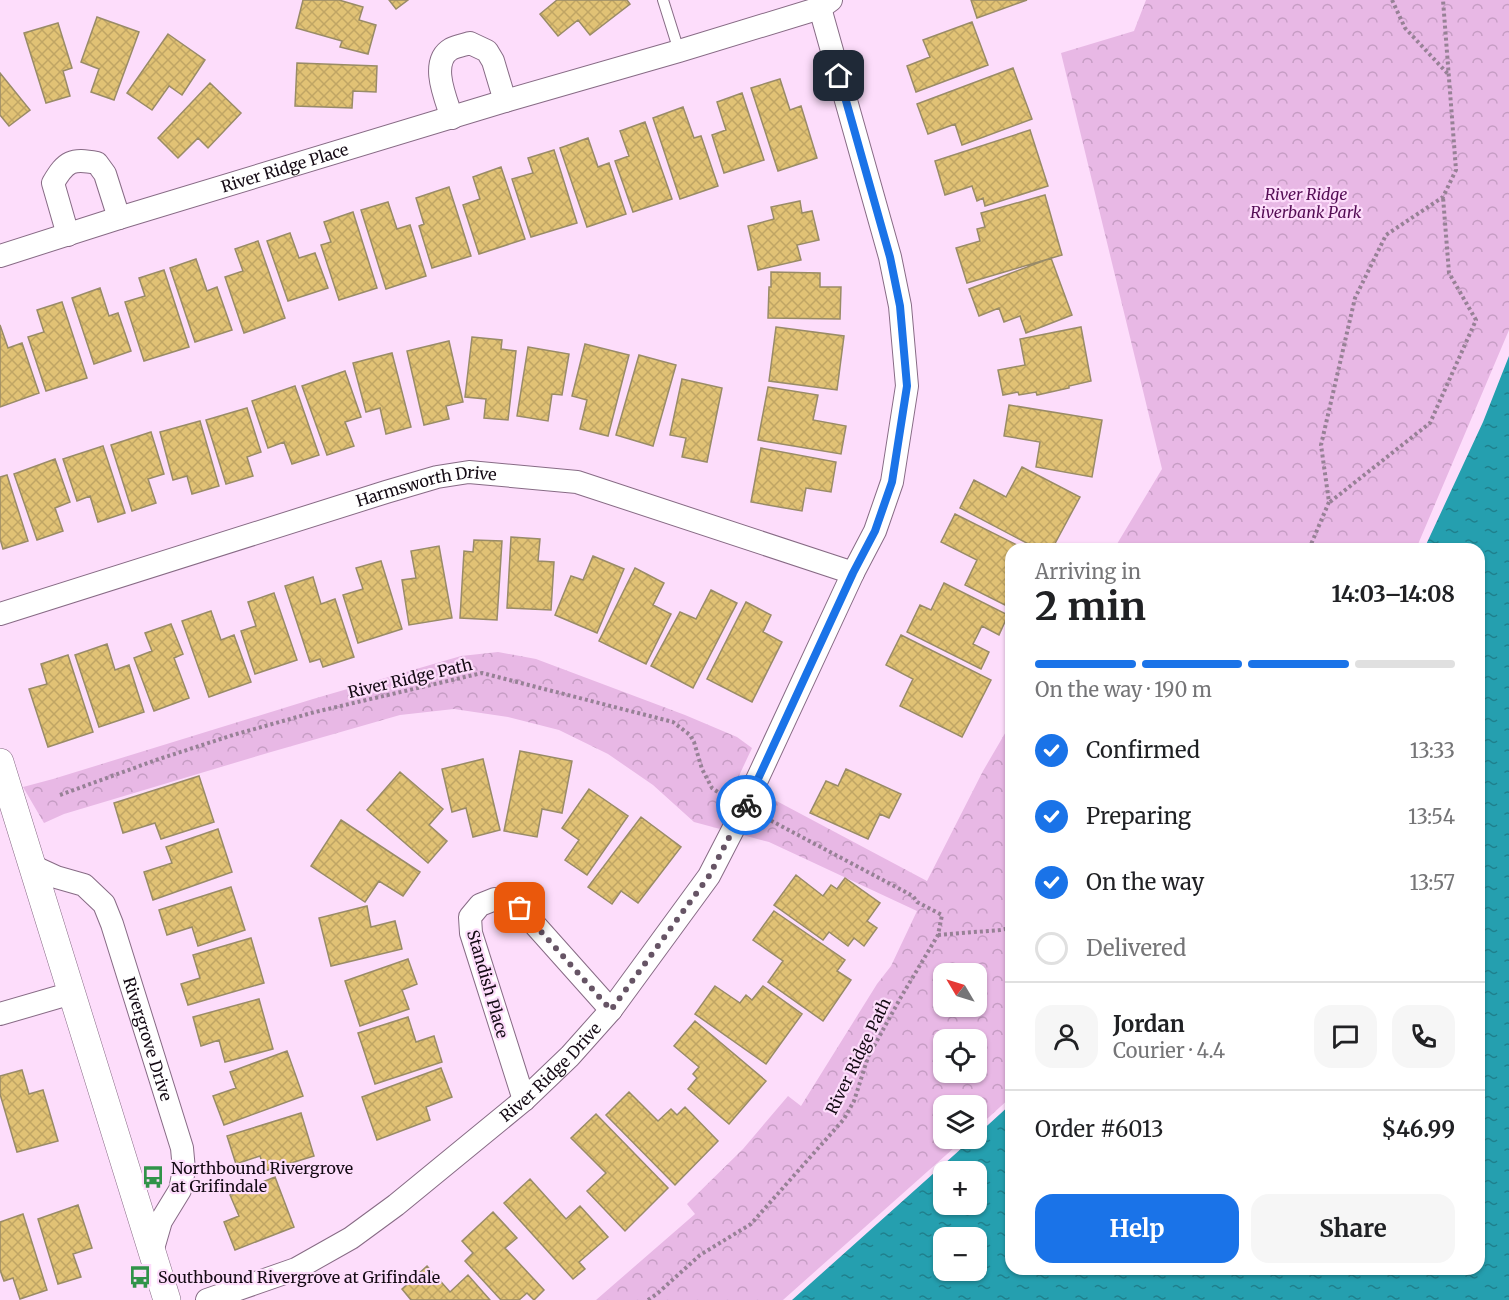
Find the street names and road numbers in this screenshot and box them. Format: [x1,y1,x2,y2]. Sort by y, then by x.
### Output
street label: River Ridge Place [219,139,351,197]
street label: Harmsworth Drive [353,462,498,511]
street label: River Ridge Path [346,654,475,702]
street label: Standish Place [463,928,513,1040]
street label: Rivergrove Drive [119,974,177,1103]
street label: River Ridge Path [821,994,895,1118]
street label: River Ridge Drive [496,1018,605,1126]

